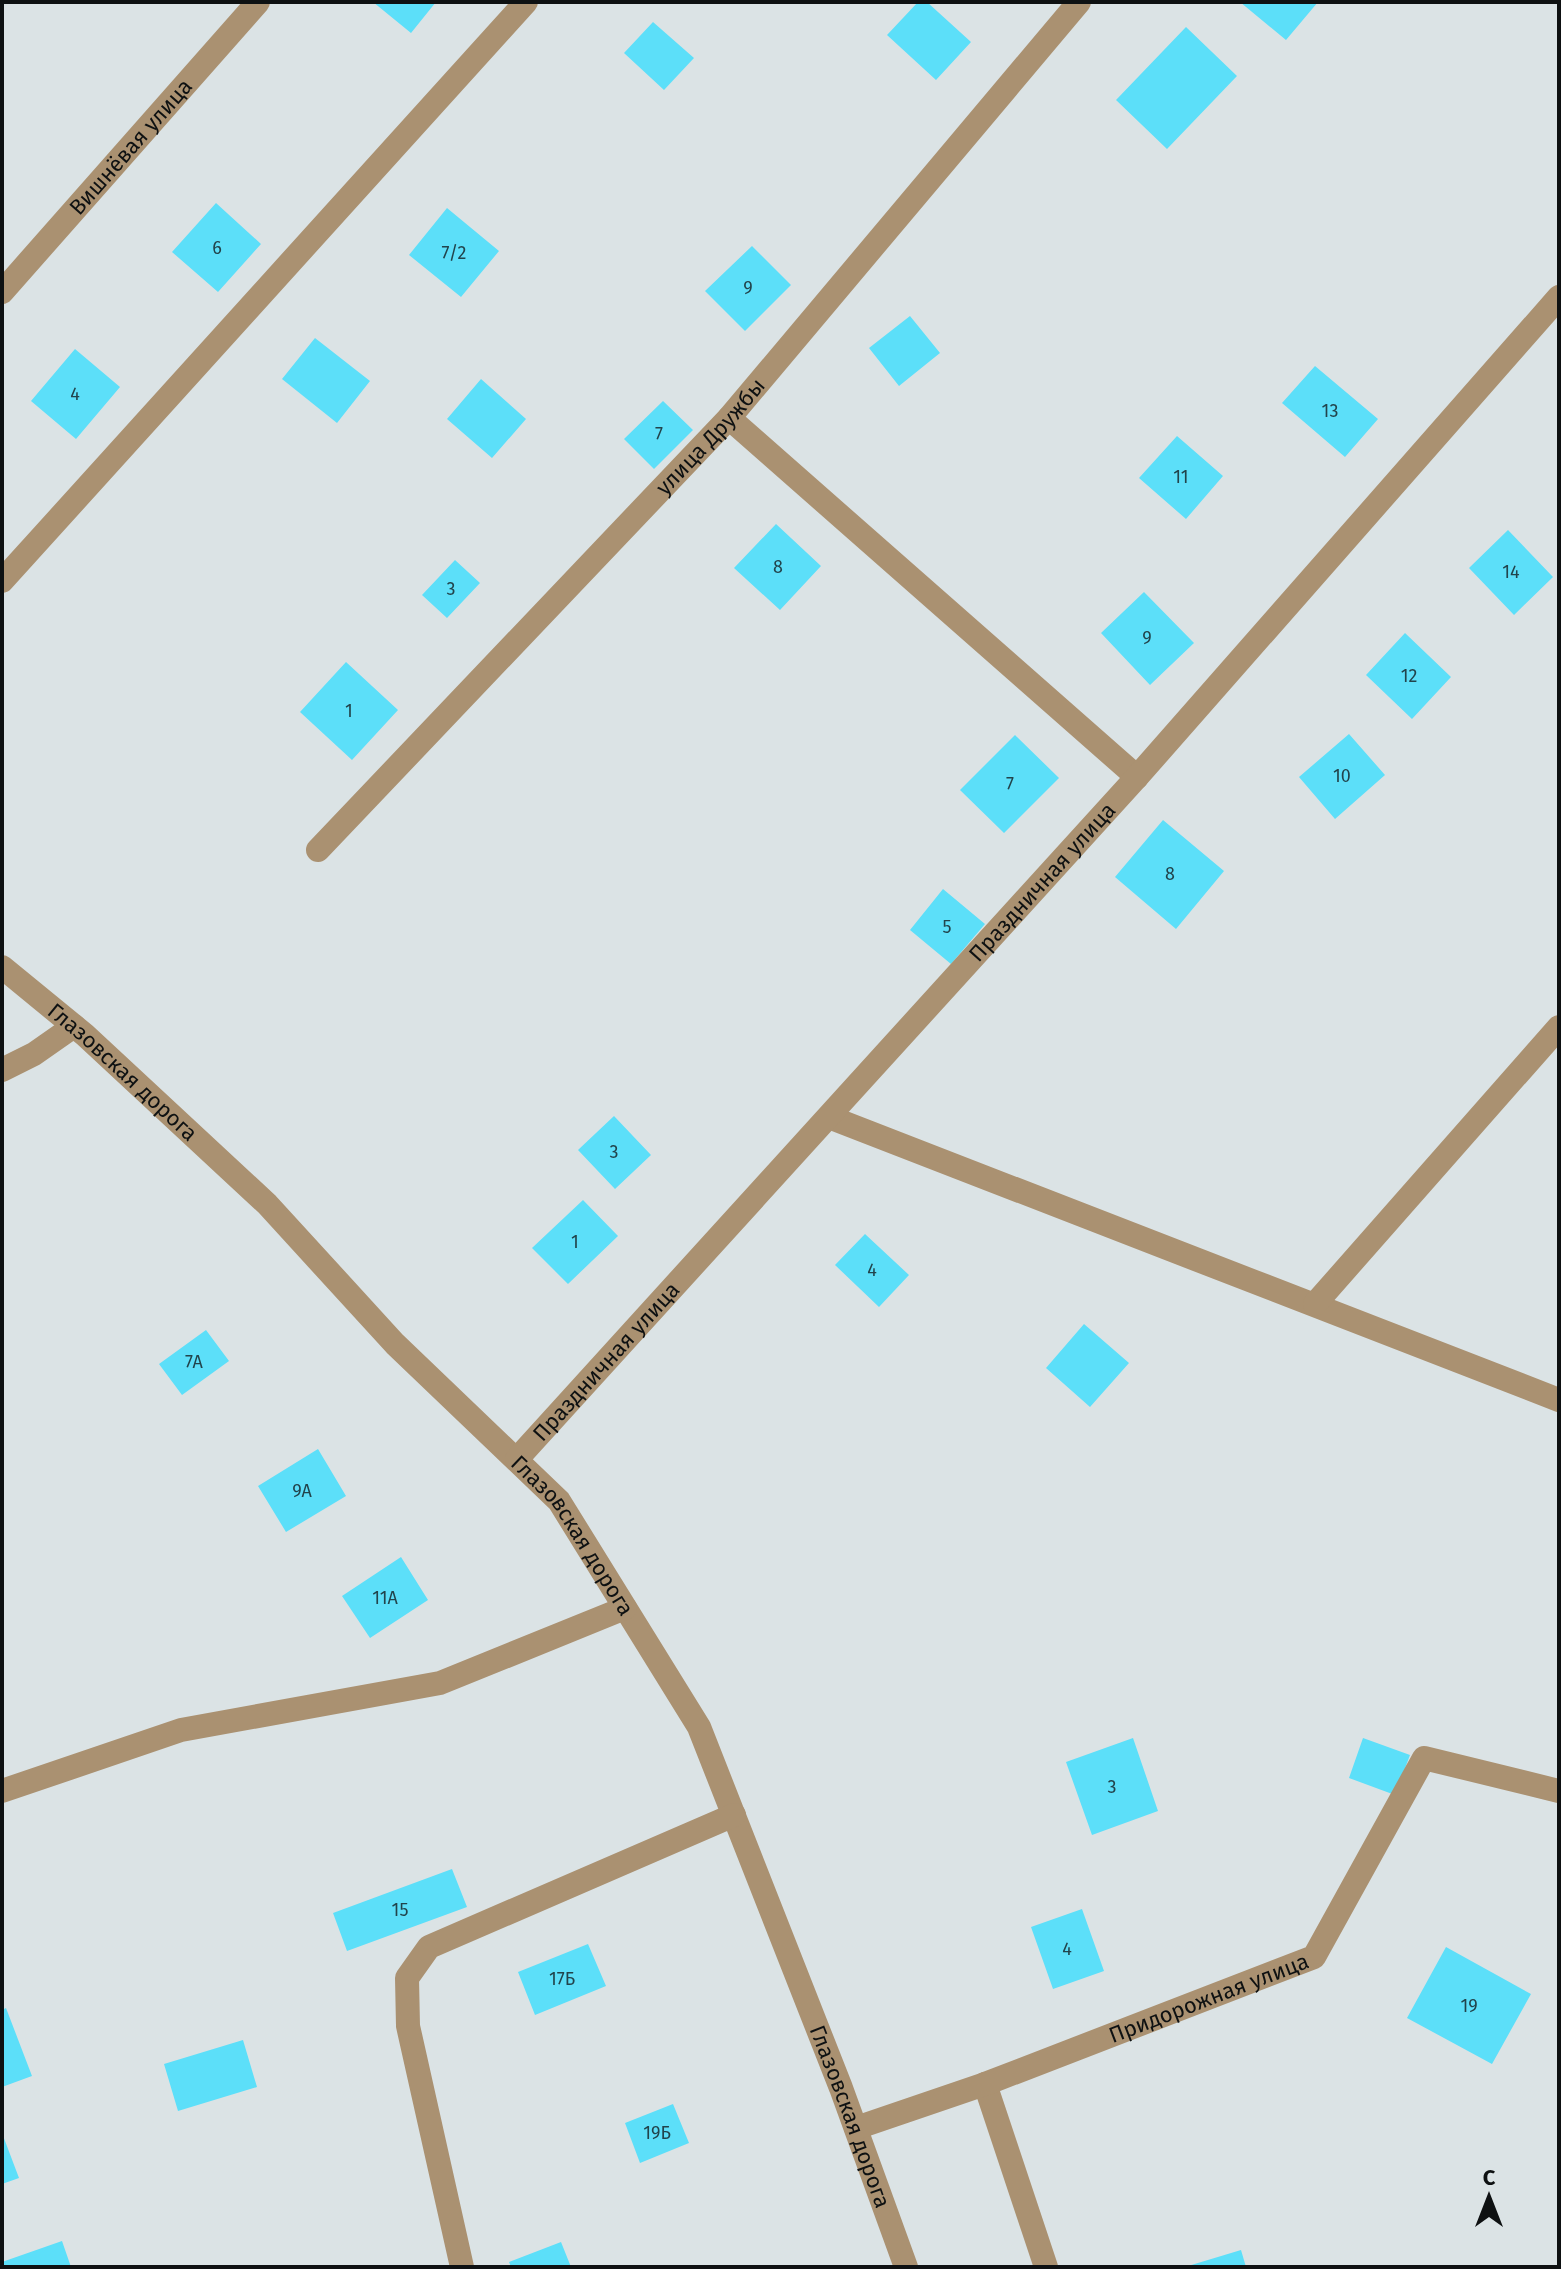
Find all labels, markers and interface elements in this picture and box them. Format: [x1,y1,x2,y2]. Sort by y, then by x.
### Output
street label: Вишнёвая улица [63,73,198,220]
house number: 6 [212,237,222,259]
house number: 7/2 [442,242,466,264]
house number: 9 [743,277,753,299]
street label: улица Дружбы [650,372,770,500]
house number: 4 [70,383,80,405]
house number: 13 [1322,400,1338,422]
house number: 7 [655,423,663,445]
house number: 11 [1173,466,1189,488]
house number: 8 [773,556,783,578]
house number: 14 [1502,561,1520,583]
house number: 3 [447,578,455,600]
house number: 9 [1142,627,1152,649]
house number: 12 [1401,665,1417,687]
house number: 1 [345,700,353,722]
house number: 10 [1333,765,1351,787]
house number: 7 [1006,773,1014,795]
street label: Праздничная улица [963,797,1121,967]
house number: 8 [1165,863,1175,885]
house number: 5 [942,916,952,938]
street label: Глазовская дорога [43,997,203,1146]
house number: 3 [610,1141,618,1163]
house number: 1 [571,1231,579,1253]
house number: 4 [867,1259,877,1281]
street label: Праздничная улица [527,1276,685,1446]
house number: 7А [185,1351,204,1373]
street label: Глазовская дорога [506,1449,640,1620]
house number: 9А [292,1480,312,1502]
house number: 11А [372,1587,399,1609]
house number: 3 [1108,1776,1116,1798]
house number: 15 [392,1899,408,1921]
house number: 4 [1062,1938,1072,1960]
street label: Придорожная улица [1105,1947,1312,2048]
house number: 17Б [549,1968,575,1990]
house number: 19 [1460,1995,1478,2017]
street label: Глазовская дорога [804,2021,897,2211]
house number: 19Б [643,2122,671,2144]
north arrow [1449,2157,1529,2237]
text: С [1483,2164,1496,2191]

